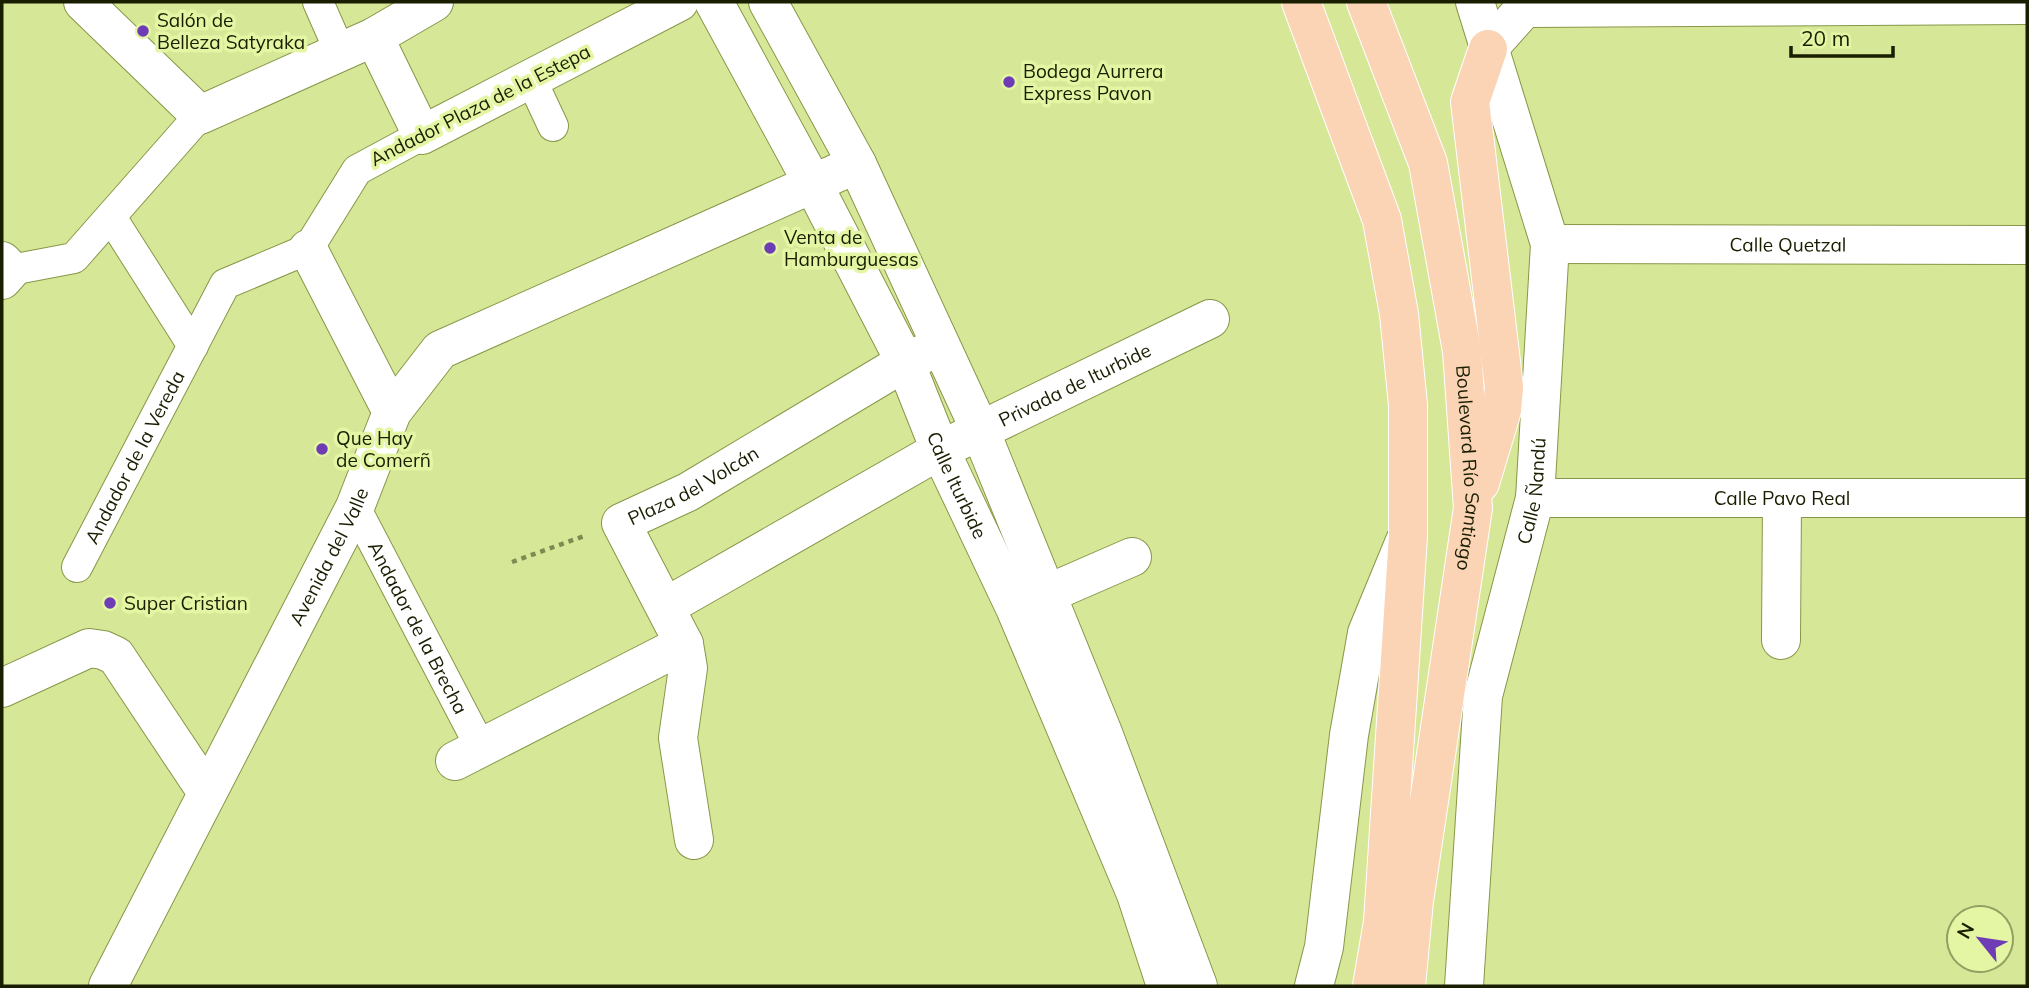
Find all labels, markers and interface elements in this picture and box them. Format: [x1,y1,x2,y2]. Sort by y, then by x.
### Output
place label: Salón de Belleza Satyraka [157,8,305,54]
scale bar [1791,14,1892,58]
marker: Salón de Belleza Satyraka [135,23,151,39]
text: 20 m [1801,25,1850,51]
street label: Andador Plaza de la Estepa [366,39,594,171]
place label: Bodega Aurrera Express Pavon [1023,59,1163,105]
marker: Bodega Aurrera Express Pavon [1001,74,1017,90]
place label: Venta de Hamburguesas [784,225,919,271]
street label: Calle Quetzal [1730,232,1846,257]
marker: Venta de Hamburguesas [762,240,778,256]
street label: Privada de Iturbide [994,338,1155,432]
street label: Boulevard Río Santiago [1451,364,1485,573]
street label: Andador de la Vereda [79,366,190,548]
place label: Que Hay de Comerñ [336,426,431,472]
street label: Calle Iturbide [922,428,992,543]
street label: Calle Ñandú [1511,437,1551,547]
marker: Que Hay de Comerñ [314,441,330,457]
street label: Plaza del Volcán [624,441,763,530]
street label: Avenida del Valle [284,484,373,630]
street label: Calle Pavo Real [1714,486,1850,510]
street label: Andador de la Brecha [363,537,473,718]
place label: Super Cristian [124,591,248,615]
marker: Super Cristian [102,595,118,611]
north arrow [1945,904,2015,974]
text: N [1951,918,1979,943]

